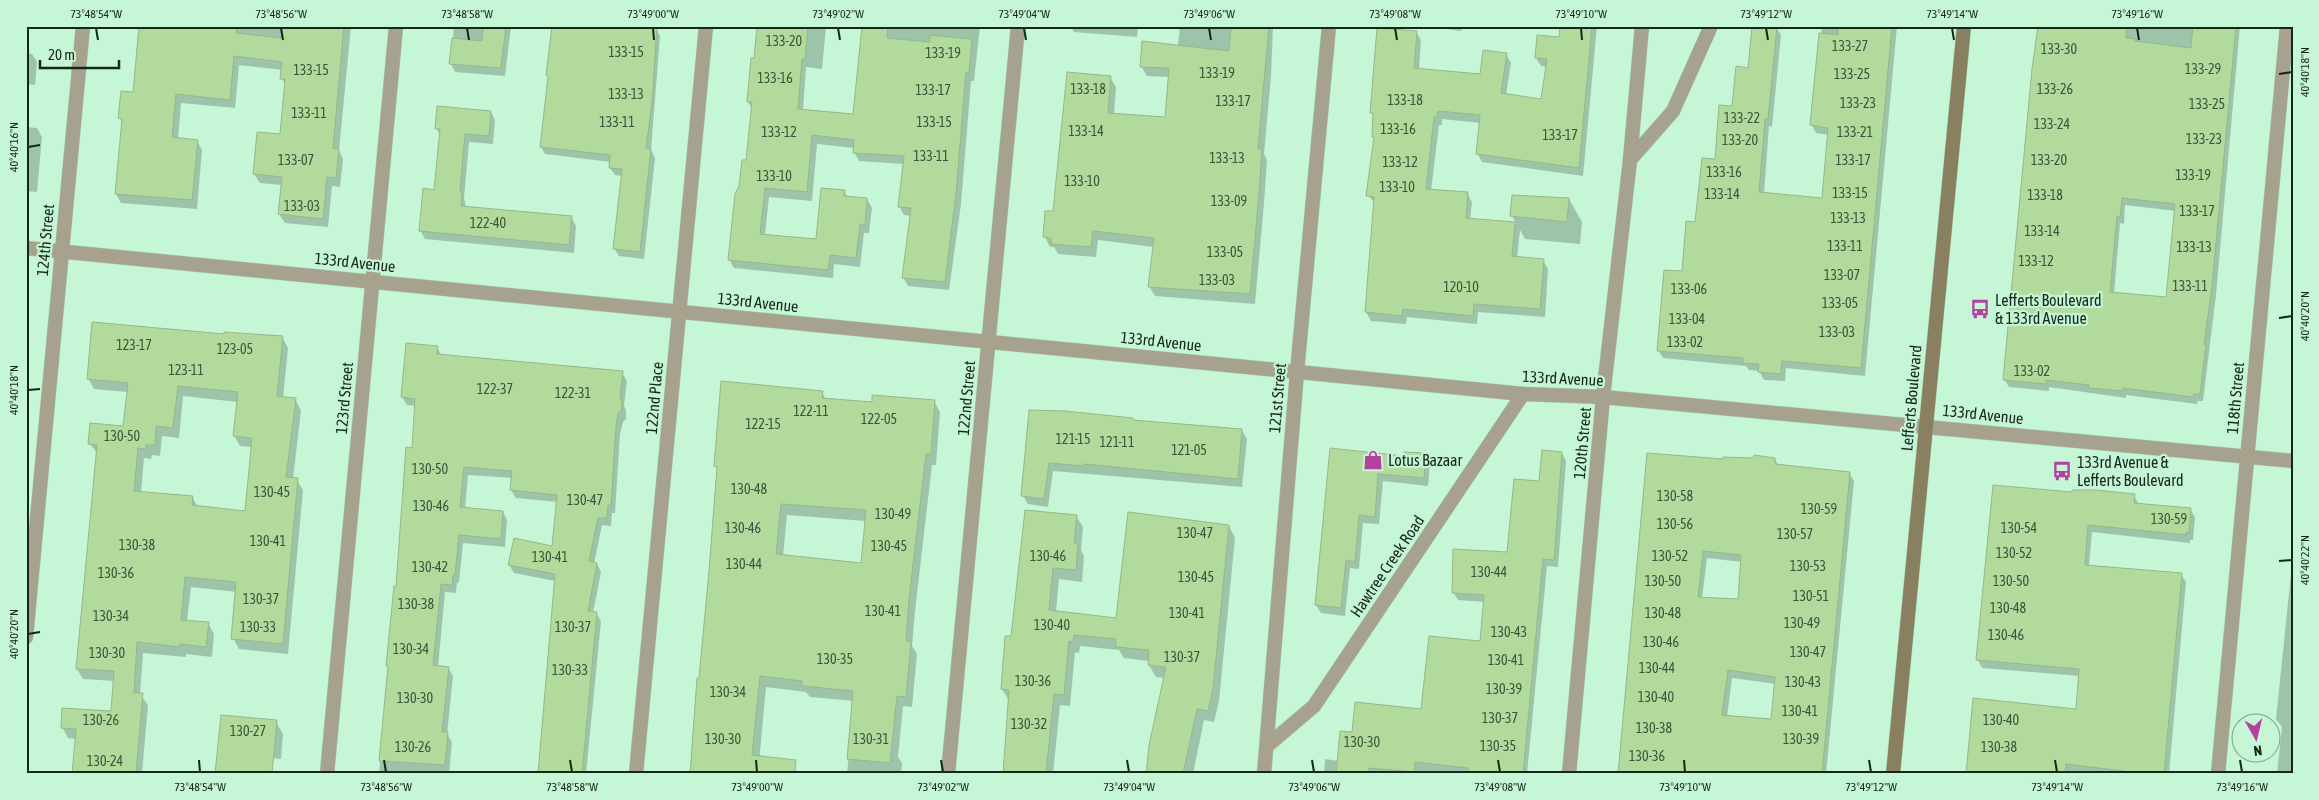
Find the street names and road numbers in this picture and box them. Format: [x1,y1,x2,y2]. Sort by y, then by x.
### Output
street label: 124th Street [33,203,57,277]
street label: 133rd Avenue [314,249,396,275]
street label: 133rd Avenue [717,289,799,315]
street label: 133rd Avenue [1120,328,1202,354]
street label: Lefferts Boulevard [1897,344,1925,452]
street label: 122nd Street [954,359,978,436]
street label: 123rd Street [332,361,356,435]
street label: 122nd Place [642,361,666,435]
street label: 118th Street [2223,361,2247,435]
street label: 121st Street [1265,362,1289,434]
street label: 133rd Avenue [1522,367,1604,389]
street label: 133rd Avenue [1942,401,2024,427]
street label: 120th Street [1570,406,1594,480]
street label: Hawtree Creek Road [1346,512,1428,620]

